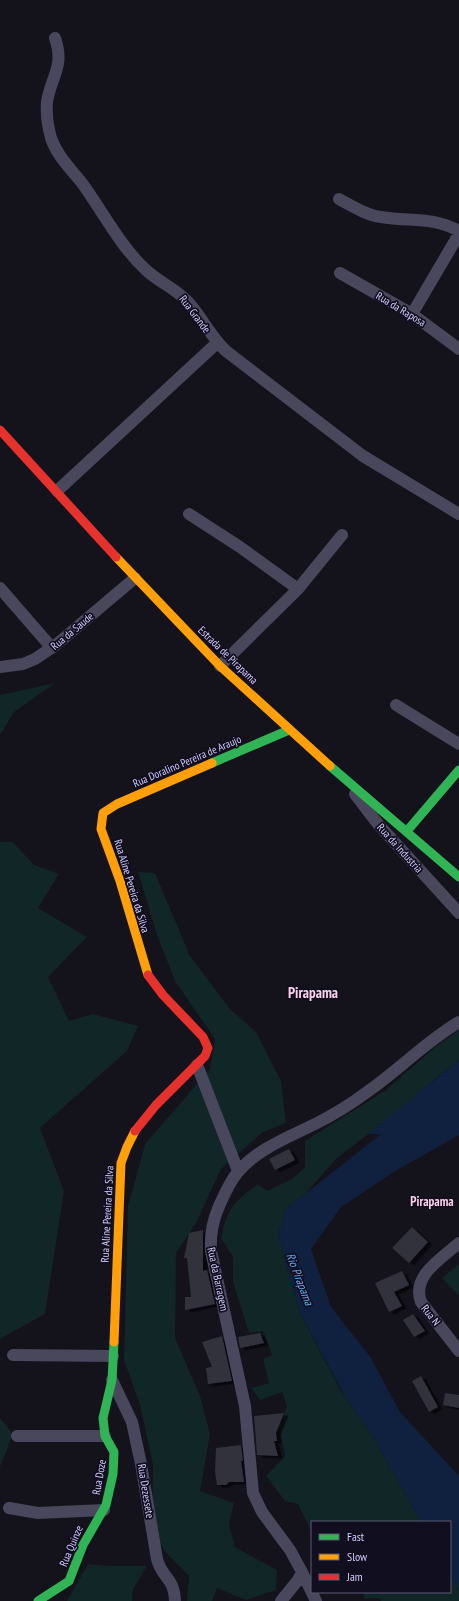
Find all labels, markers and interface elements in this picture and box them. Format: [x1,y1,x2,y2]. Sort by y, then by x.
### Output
street label: Rua da Raposa [374,289,428,329]
street label: Rua Grande [176,292,214,336]
street label: Rua da Saude [48,609,97,653]
street label: Estrada de Pirapama [195,623,261,687]
street label: Rua Doralino Pereira de Araujo [131,732,243,790]
street label: Rua da Industria [374,820,426,876]
street label: Rua Aline Pereira da Silva [111,838,153,934]
district label: Pirapama [288,983,338,1002]
street label: Rua Aline Pereira da Silva [97,1165,117,1263]
district label: Pirapama [410,1193,454,1210]
street label: Rua da Barragem [204,1246,232,1312]
water label: Rio Pirapama [283,1251,317,1308]
street label: Rua N [418,1302,444,1328]
street label: Rua Doze [89,1458,109,1496]
street label: Rua Dezessete [135,1463,157,1520]
legend [311,1521,451,1593]
street label: Rua Quinze [56,1523,86,1569]
text: Fast [347,1529,365,1544]
text: Slow [347,1549,368,1564]
text: Jam [346,1569,363,1584]

